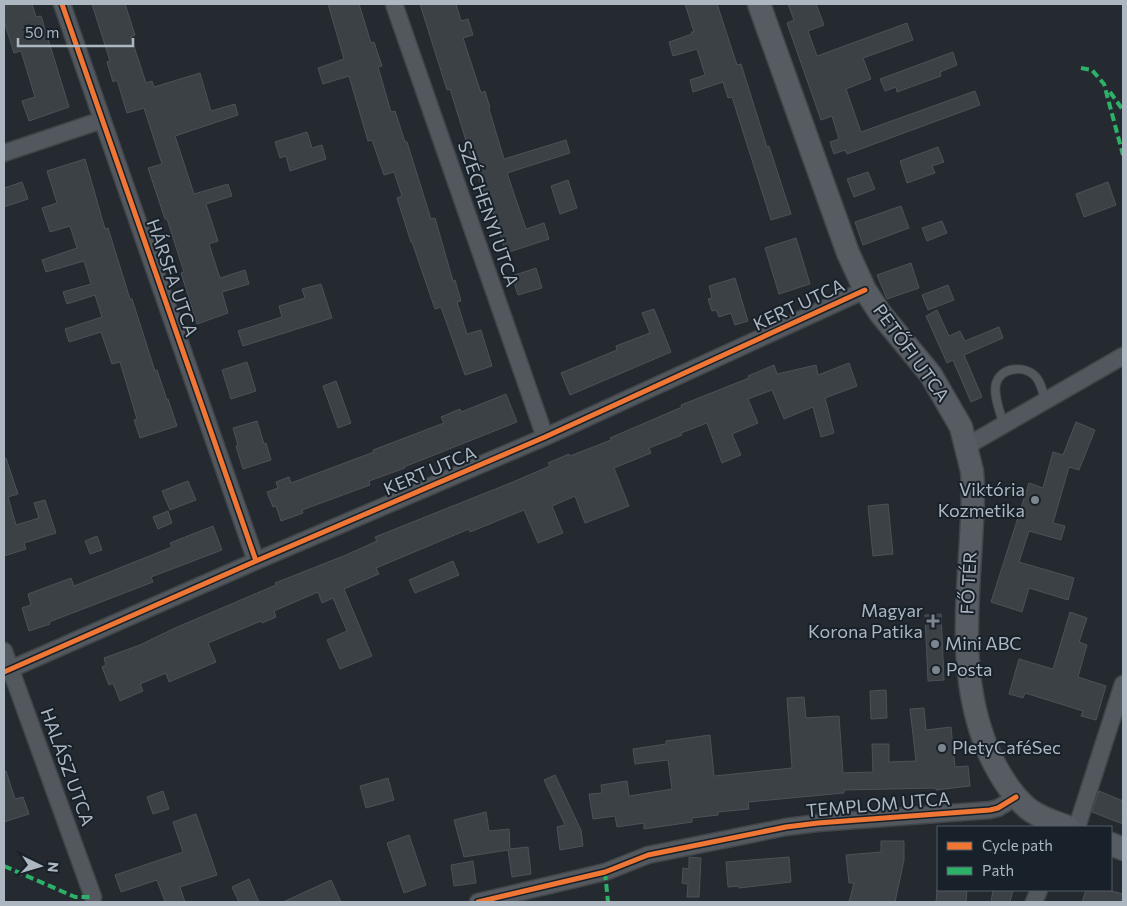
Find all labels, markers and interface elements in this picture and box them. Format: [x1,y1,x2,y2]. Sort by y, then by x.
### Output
scale bar [18,15,132,47]
text: 50 m [25,23,59,41]
street label: SZÉCHENYI UTCA [454,138,524,289]
street label: HÁRSFA UTCA [143,216,203,339]
street label: KERT UTCA [749,273,848,335]
street label: PETŐFI UTCA [869,299,955,406]
street label: KERT UTCA [380,441,479,499]
place label: Viktória Kozmetika [938,478,1025,521]
marker: Viktória Kozmetika [1029,494,1041,506]
street label: FŐ TÉR [955,551,981,615]
place label: Magyar Korona Patika [808,599,923,642]
marker: Magyar Korona Patika [927,615,939,627]
place label: Mini ABC [945,632,1022,654]
marker: Mini ABC [929,638,941,650]
place label: Posta [946,658,993,680]
marker: Posta [930,664,942,676]
street label: HALÁSZ UTCA [36,705,99,828]
place label: PletyCaféSec [952,736,1061,758]
marker: PletyCaféSec [936,742,948,754]
street label: TEMPLOM UTCA [805,787,951,821]
legend [937,826,1112,891]
text: Cycle path [982,836,1053,854]
north arrow [15,841,65,891]
text: N [45,861,62,873]
text: Path [982,861,1014,879]

